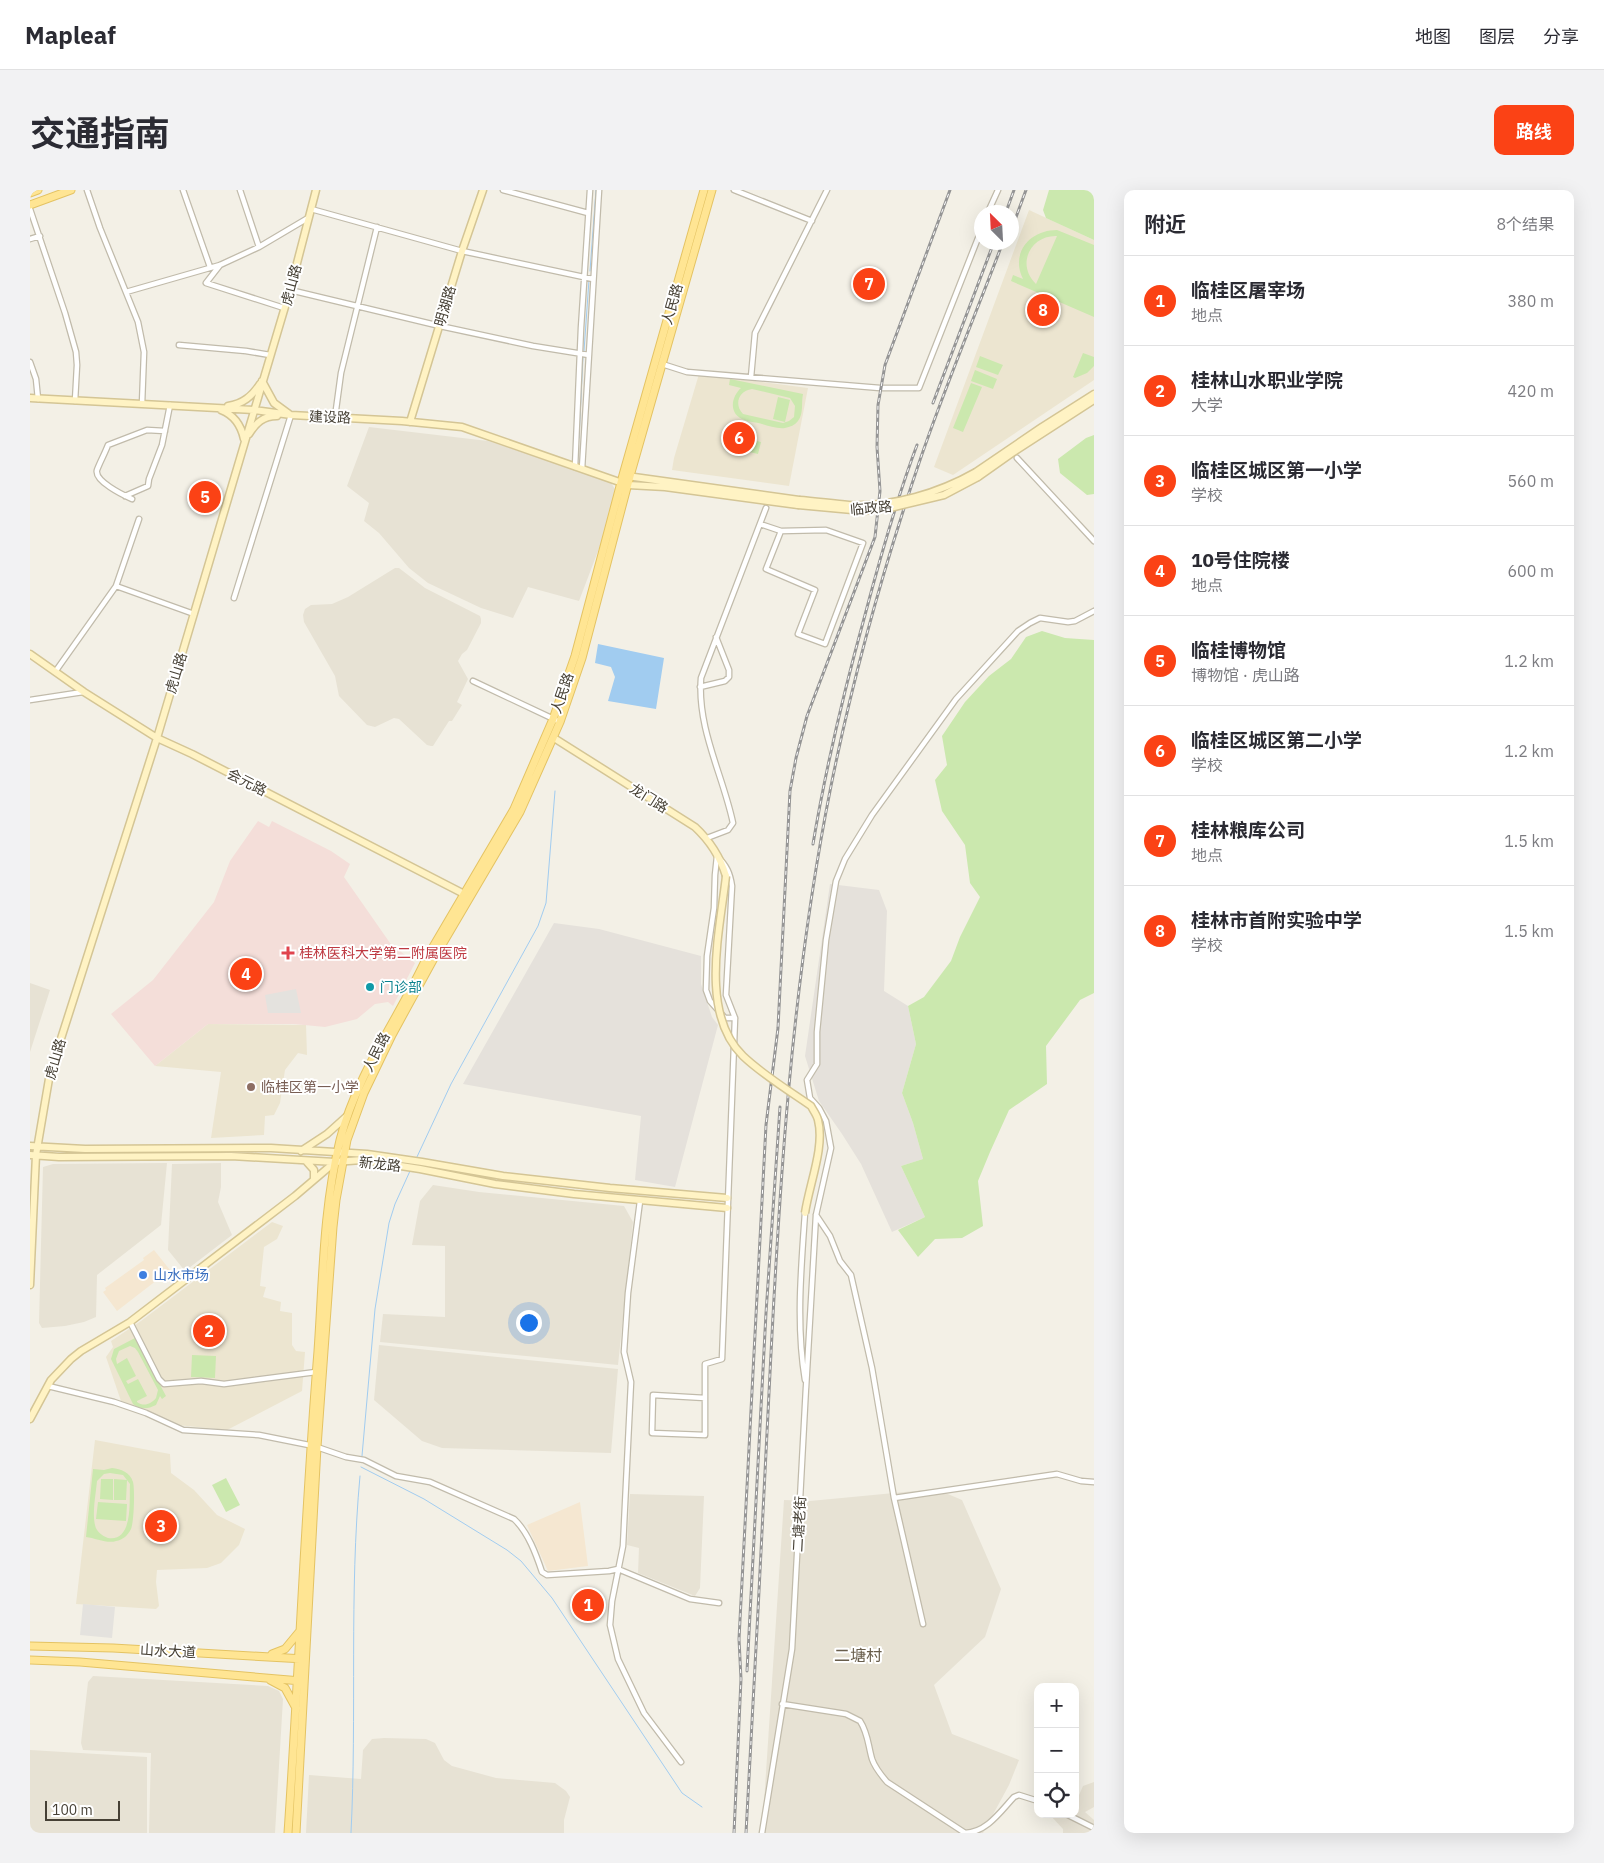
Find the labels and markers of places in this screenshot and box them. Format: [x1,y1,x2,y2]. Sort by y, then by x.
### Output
pin: 7 [853,265,885,303]
pin: 8 [1027,291,1059,329]
pin: 6 [723,419,755,457]
pin: 5 [189,478,221,516]
place label: 桂林医科大学第二附属医院 [299,944,467,962]
marker: 桂林医科大学第二附属医院 [281,946,295,960]
pin: 4 [230,955,262,993]
place label: 门诊部 [380,978,422,996]
marker: 门诊部 [364,981,376,993]
place label: 临桂区第一小学 [261,1078,359,1096]
marker: 临桂区第一小学 [245,1081,257,1093]
place label: 山水市场 [153,1266,209,1284]
marker: 山水市场 [137,1269,149,1281]
pin: 2 [193,1312,225,1350]
pin: 3 [145,1507,177,1545]
pin: 1 [572,1586,604,1624]

